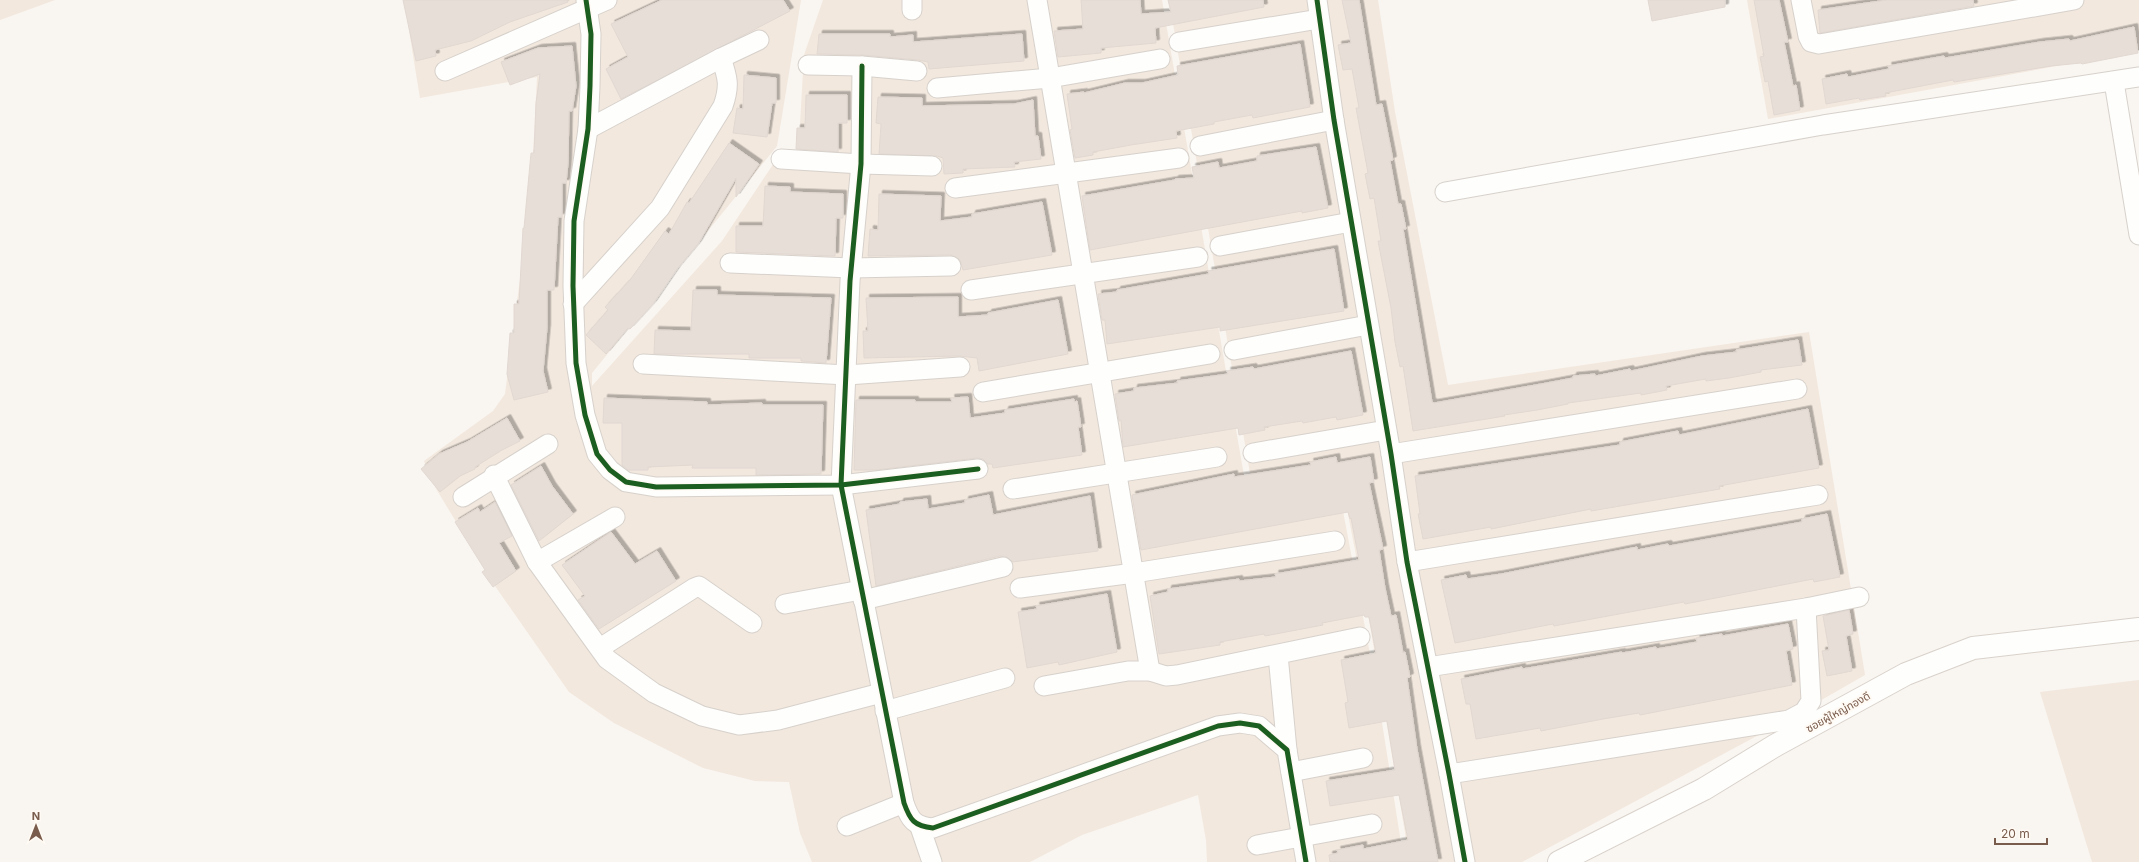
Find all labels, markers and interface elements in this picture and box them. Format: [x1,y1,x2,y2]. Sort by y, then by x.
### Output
street label: ซอยผู้ใหญ่ทองดี [1803,689,1873,735]
north arrow [16,806,56,846]
text: N [32,809,40,823]
scale bar [1995,820,2047,846]
text: 20 m [2001,826,2030,841]

